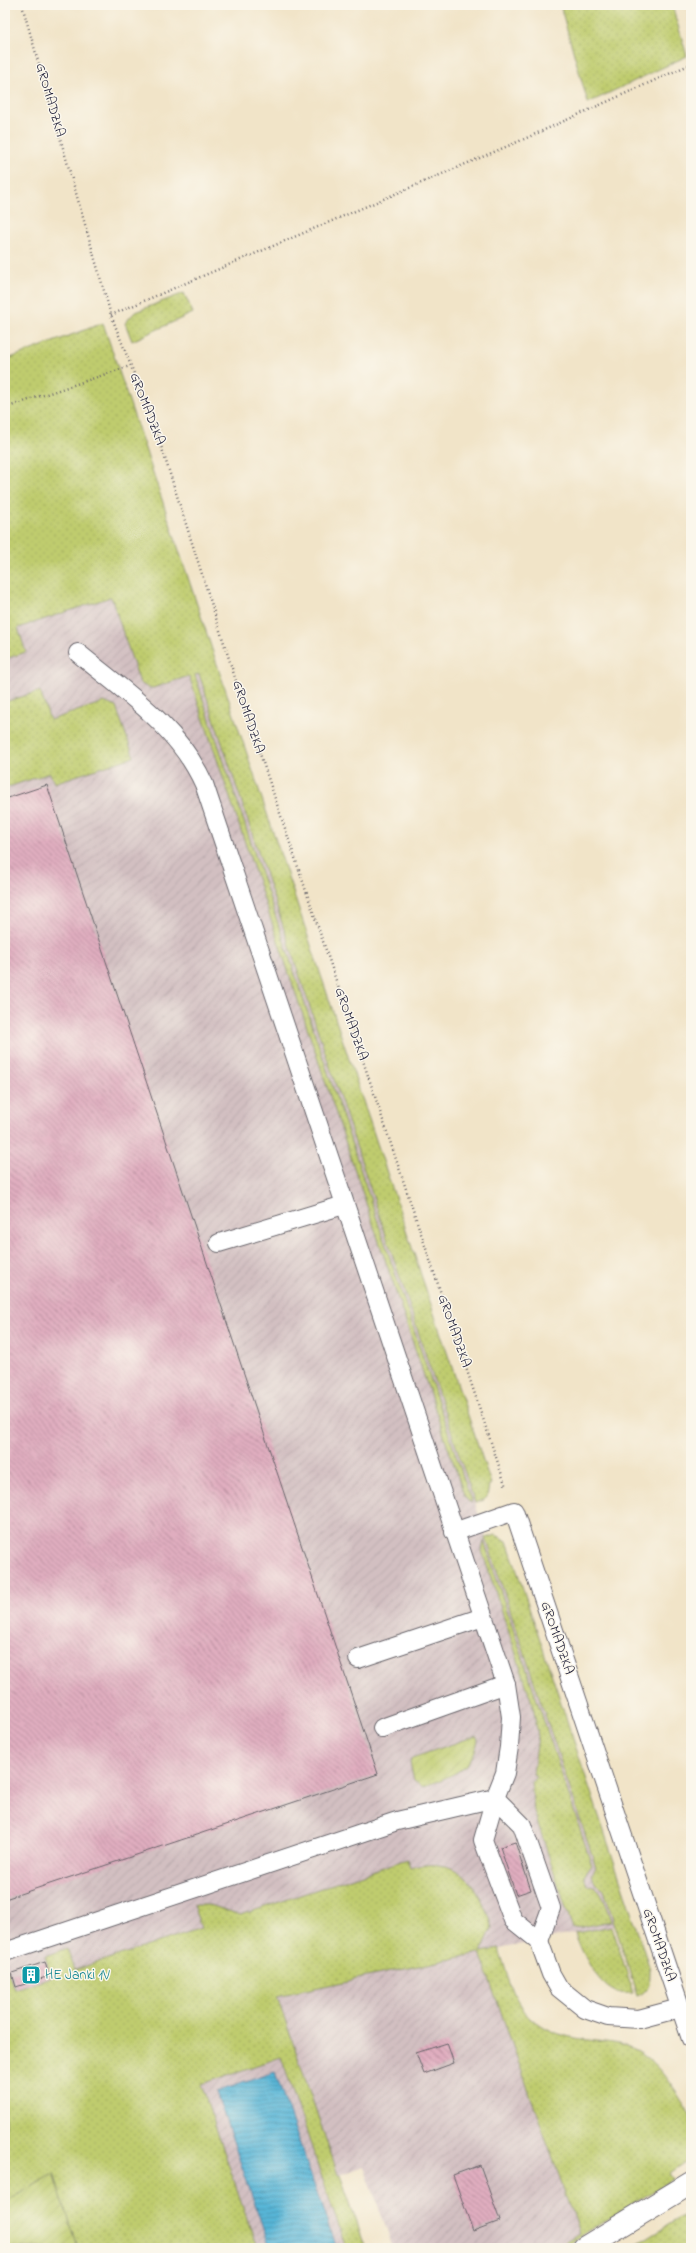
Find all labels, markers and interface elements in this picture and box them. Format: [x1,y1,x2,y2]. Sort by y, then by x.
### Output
street label: GROMADZKA [29,61,71,139]
street label: GROMADZKA [124,370,170,448]
street label: GROMADZKA [226,678,270,756]
street label: GROMADZKA [329,985,373,1063]
street label: GROMADZKA [432,1292,476,1370]
street label: GROMADZKA [535,1599,579,1677]
street label: GROMADZKA [637,1906,681,1984]
building icon: HE Janki 1V [20,1964,42,1986]
place label: HE Janki 1V [45,1965,110,1986]

